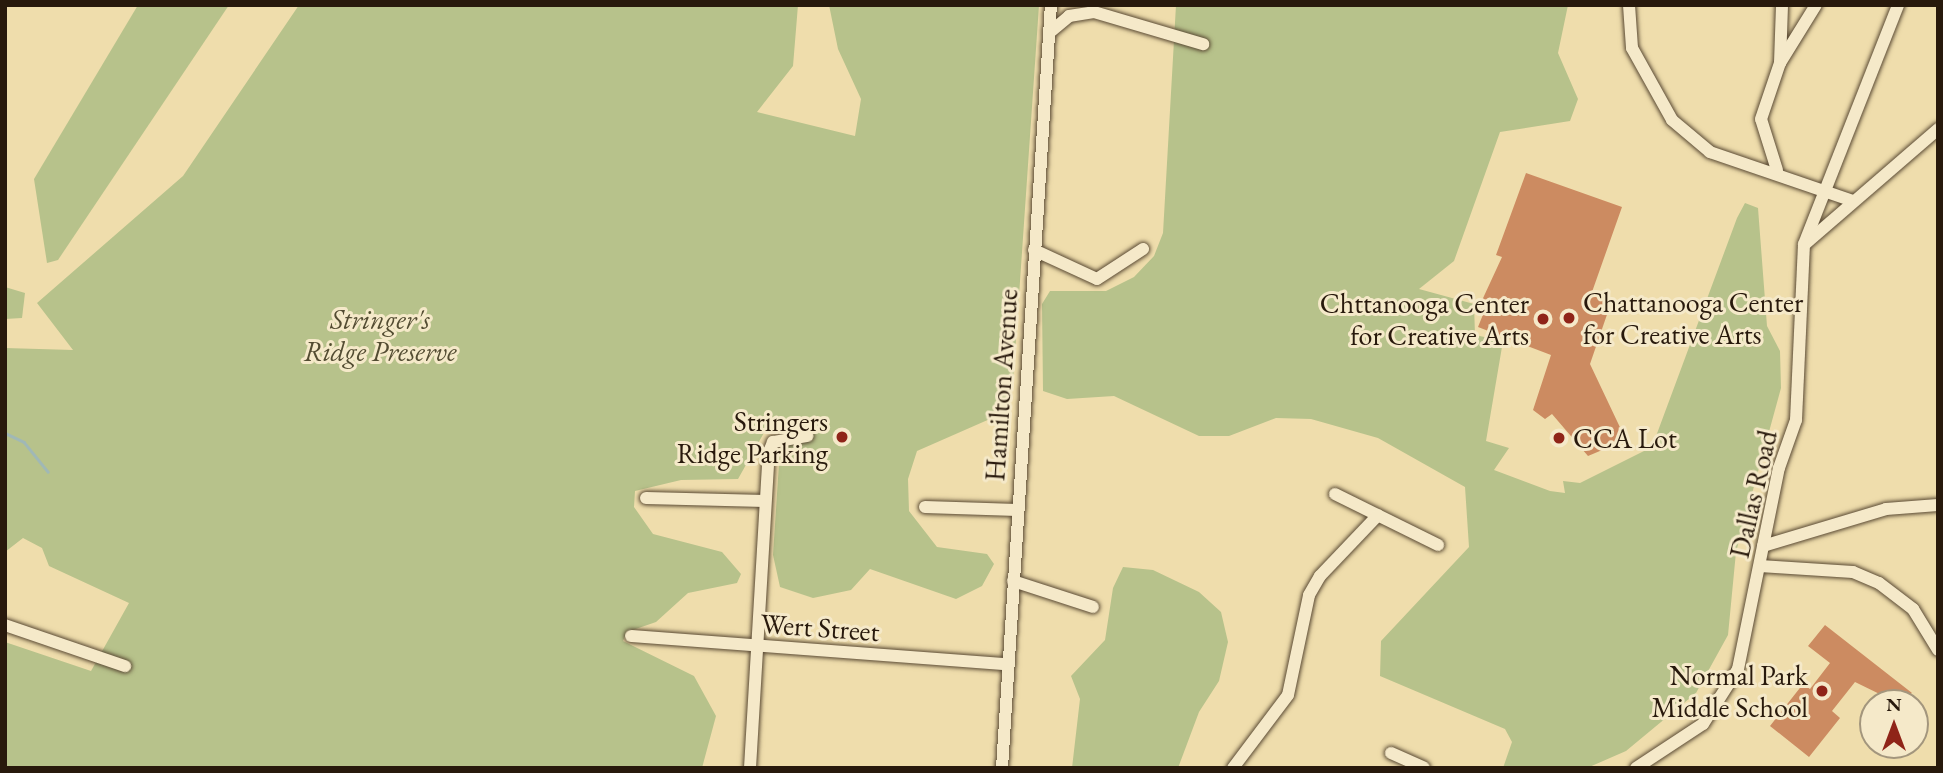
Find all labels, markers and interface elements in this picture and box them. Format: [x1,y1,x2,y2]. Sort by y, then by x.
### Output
place label: Chattanooga Center for Creative Arts [1583,285,1803,351]
place label: Chttanooga Center for Creative Arts [1320,286,1529,352]
street label: Hamilton Avenue [978,288,1024,482]
park label: Stringer's Ridge Preserve [303,302,457,368]
marker: Chattanooga Center for Creative Arts [1561,310,1577,326]
marker: Chttanooga Center for Creative Arts [1535,311,1551,327]
place label: Stringers Ridge Parking [677,404,828,470]
place label: CCA Lot [1573,421,1677,455]
street label: Dallas Road [1722,427,1784,561]
marker: Stringers Ridge Parking [834,429,850,445]
marker: CCA Lot [1551,430,1567,446]
street label: Wert Street [759,606,881,648]
place label: Normal Park Middle School [1651,658,1808,724]
marker: Normal Park Middle School [1814,683,1830,699]
north arrow [1859,689,1929,759]
text: N [1886,692,1902,717]

